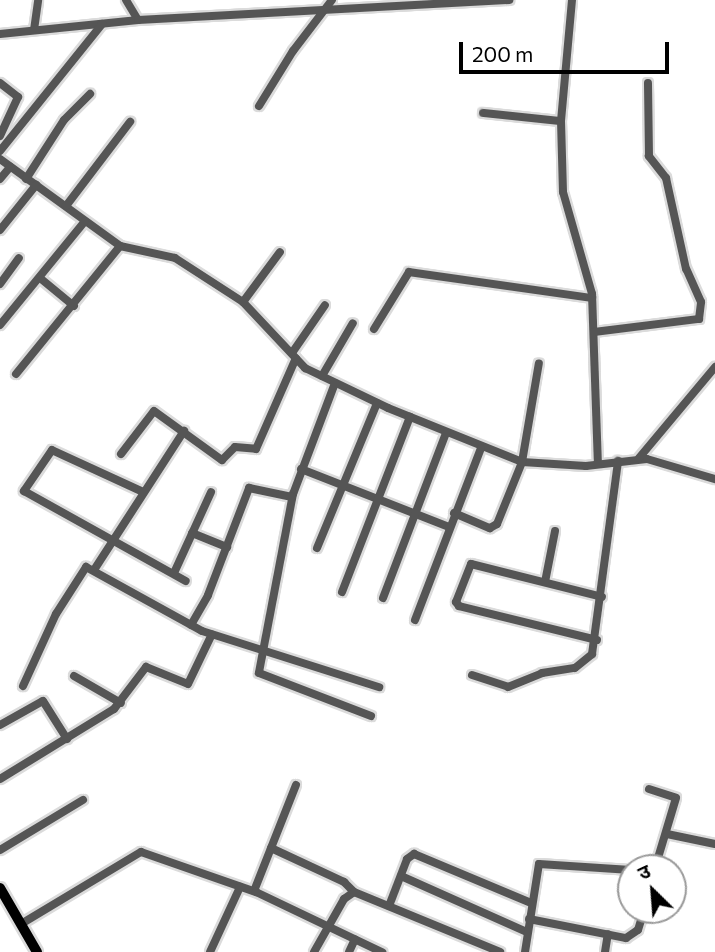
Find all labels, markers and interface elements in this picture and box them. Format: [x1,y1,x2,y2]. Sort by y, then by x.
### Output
scale bar [463,28,673,72]
text: 200 m [472,41,533,66]
north arrow [617,854,687,924]
text: उ [634,859,654,884]

